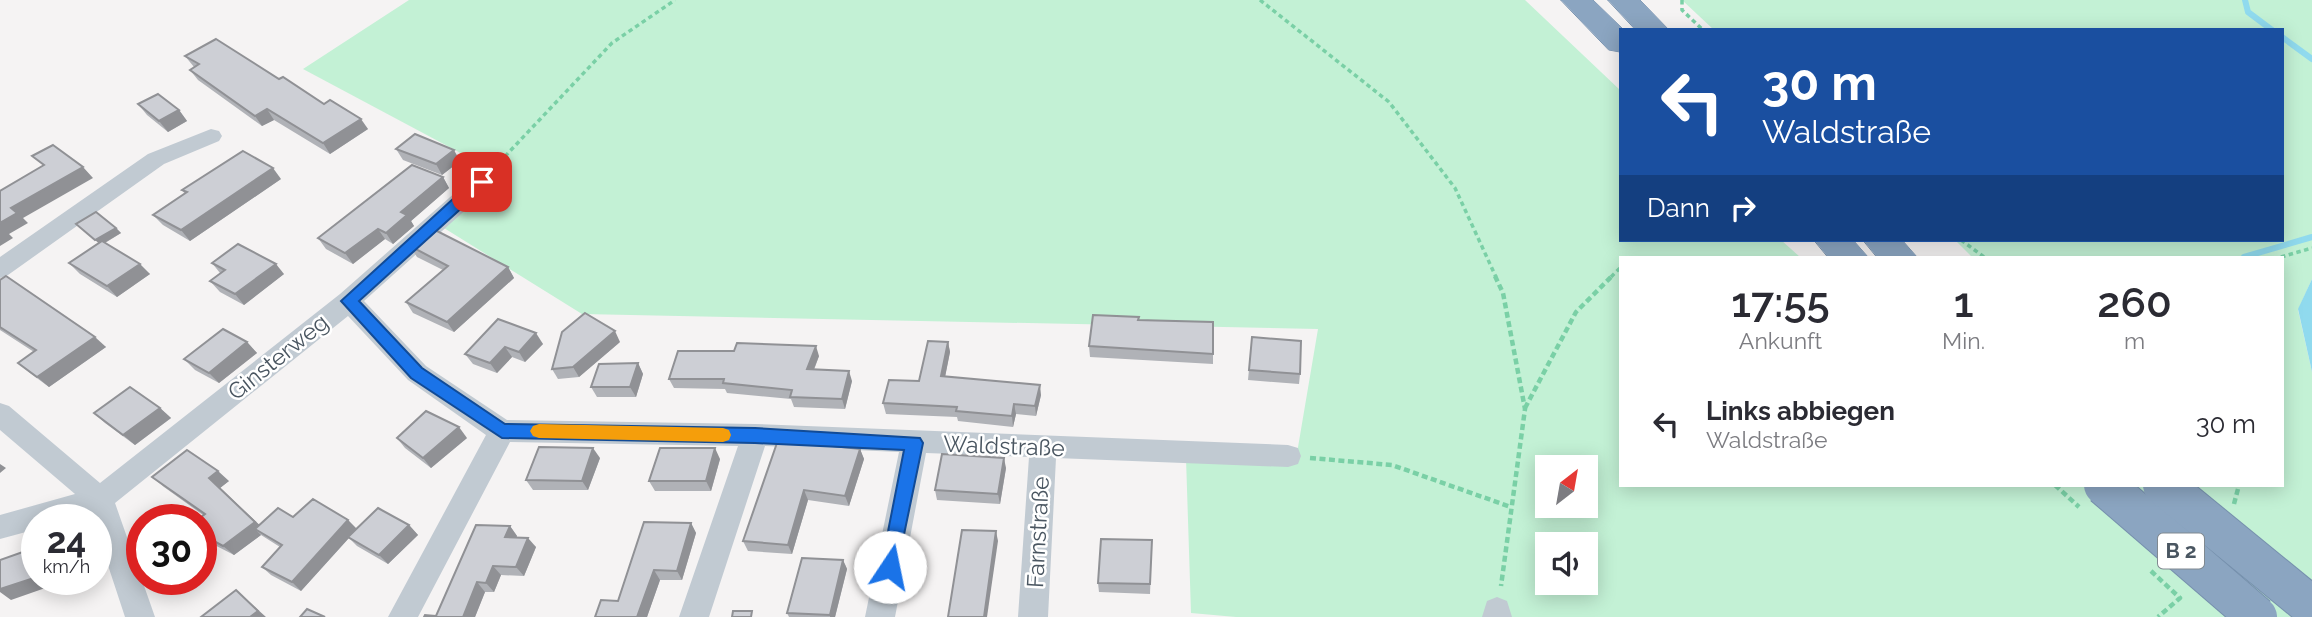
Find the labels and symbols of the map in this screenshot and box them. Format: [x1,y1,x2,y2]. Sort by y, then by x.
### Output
pin [452,152,512,212]
street label: Ginsterweg [222,308,333,405]
street label: Waldstraße [943,430,1065,461]
north arrow [1535,455,1598,518]
street label: Farnstraße [1021,476,1054,588]
speed limit sign: 30 [126,504,217,595]
position arrow [853,530,927,604]
road number: B 2 [2158,534,2204,568]

